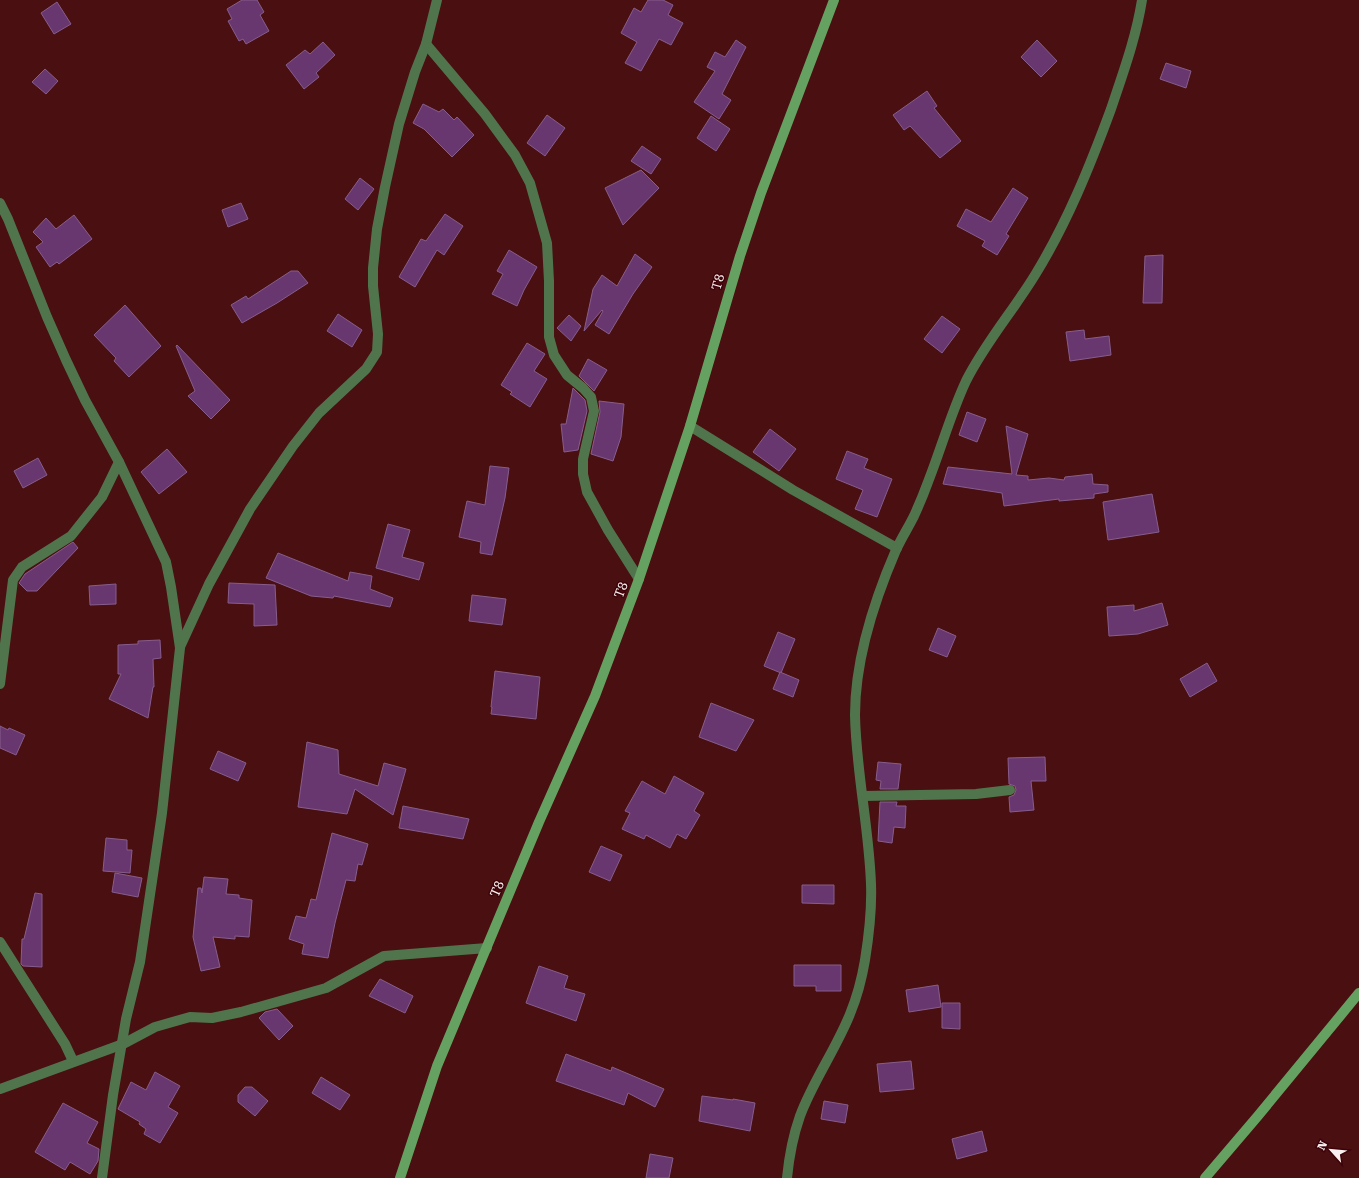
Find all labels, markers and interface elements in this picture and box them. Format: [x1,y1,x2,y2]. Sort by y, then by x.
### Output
street label: T8 [709,272,727,292]
street label: T8 [611,580,631,600]
street label: T8 [487,879,507,899]
north arrow [1311,1130,1351,1170]
text: N [1315,1138,1330,1152]

